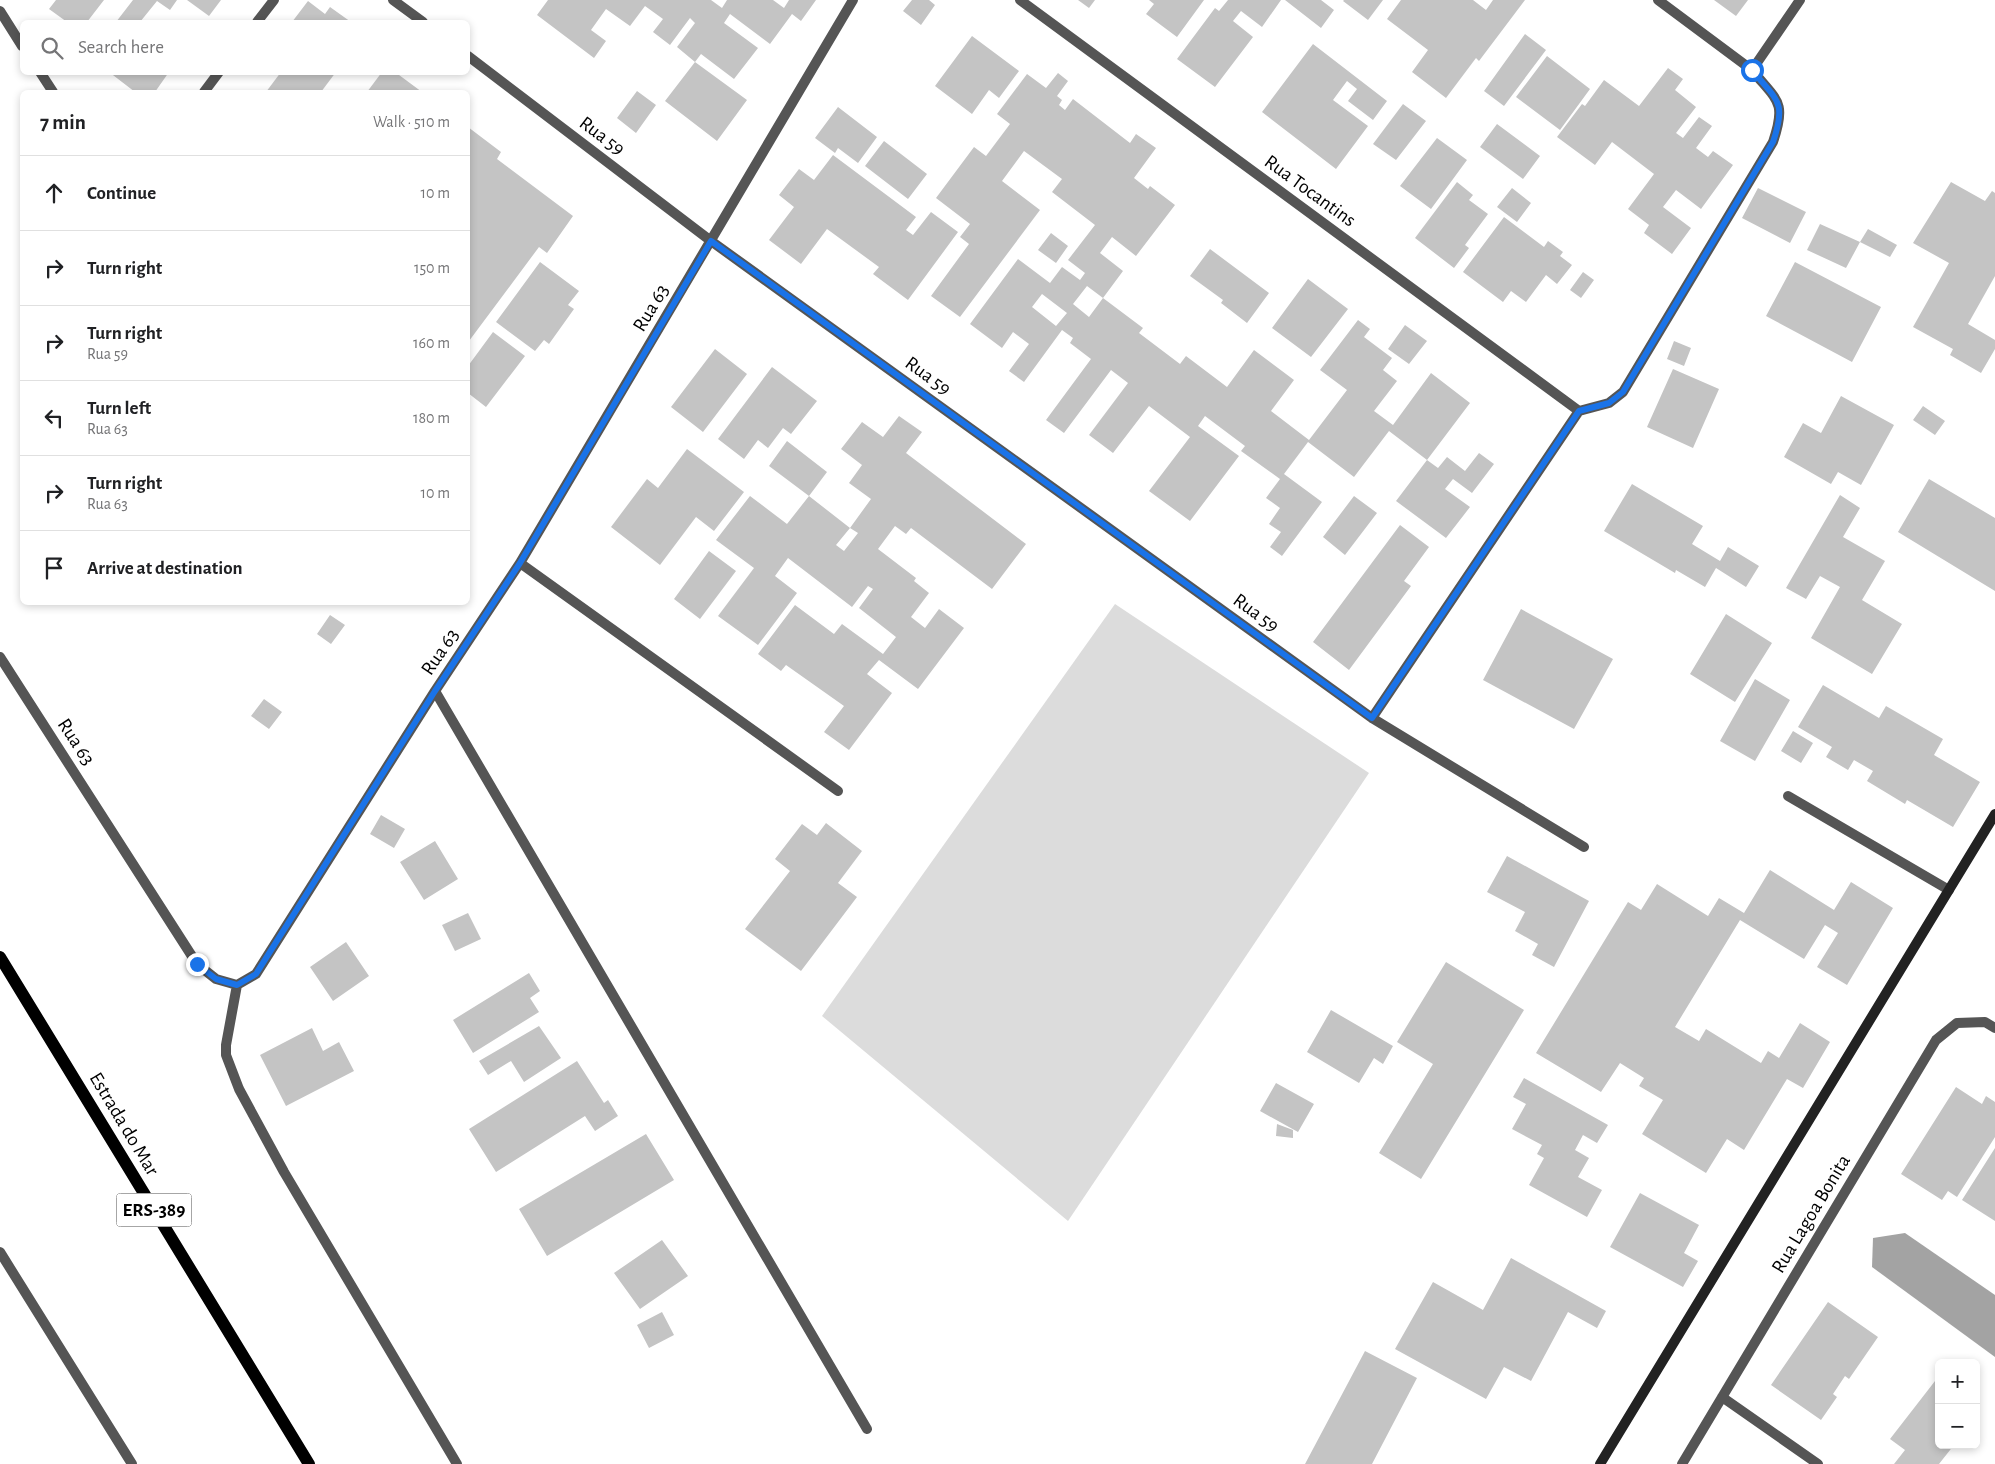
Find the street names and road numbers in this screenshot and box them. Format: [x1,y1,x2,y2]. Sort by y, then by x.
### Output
street label: Rua 59 [576,113,628,159]
street label: Rua Tocantins [1261,151,1359,231]
street label: Rua 63 [629,281,673,335]
street label: Rua 59 [901,353,955,399]
street label: Rua 59 [1229,590,1283,636]
street label: Rua 63 [417,625,463,679]
street label: Rua 63 [54,715,98,769]
street label: Estrada do Mar [85,1069,163,1179]
street label: Rua Lagoa Bonita [1768,1151,1854,1277]
road number: ERS-389 [116,1194,192,1226]

